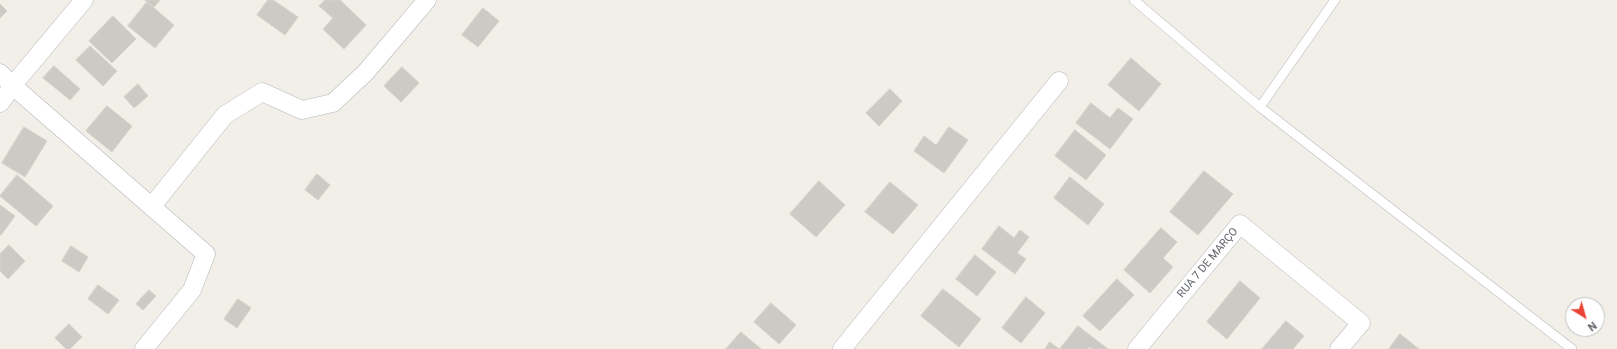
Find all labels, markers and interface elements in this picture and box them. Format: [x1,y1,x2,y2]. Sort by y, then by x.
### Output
street label: RUA 7 DE MARÇO [1175,225,1241,301]
north arrow [1565,297,1605,337]
text: N [1585,319,1599,334]

